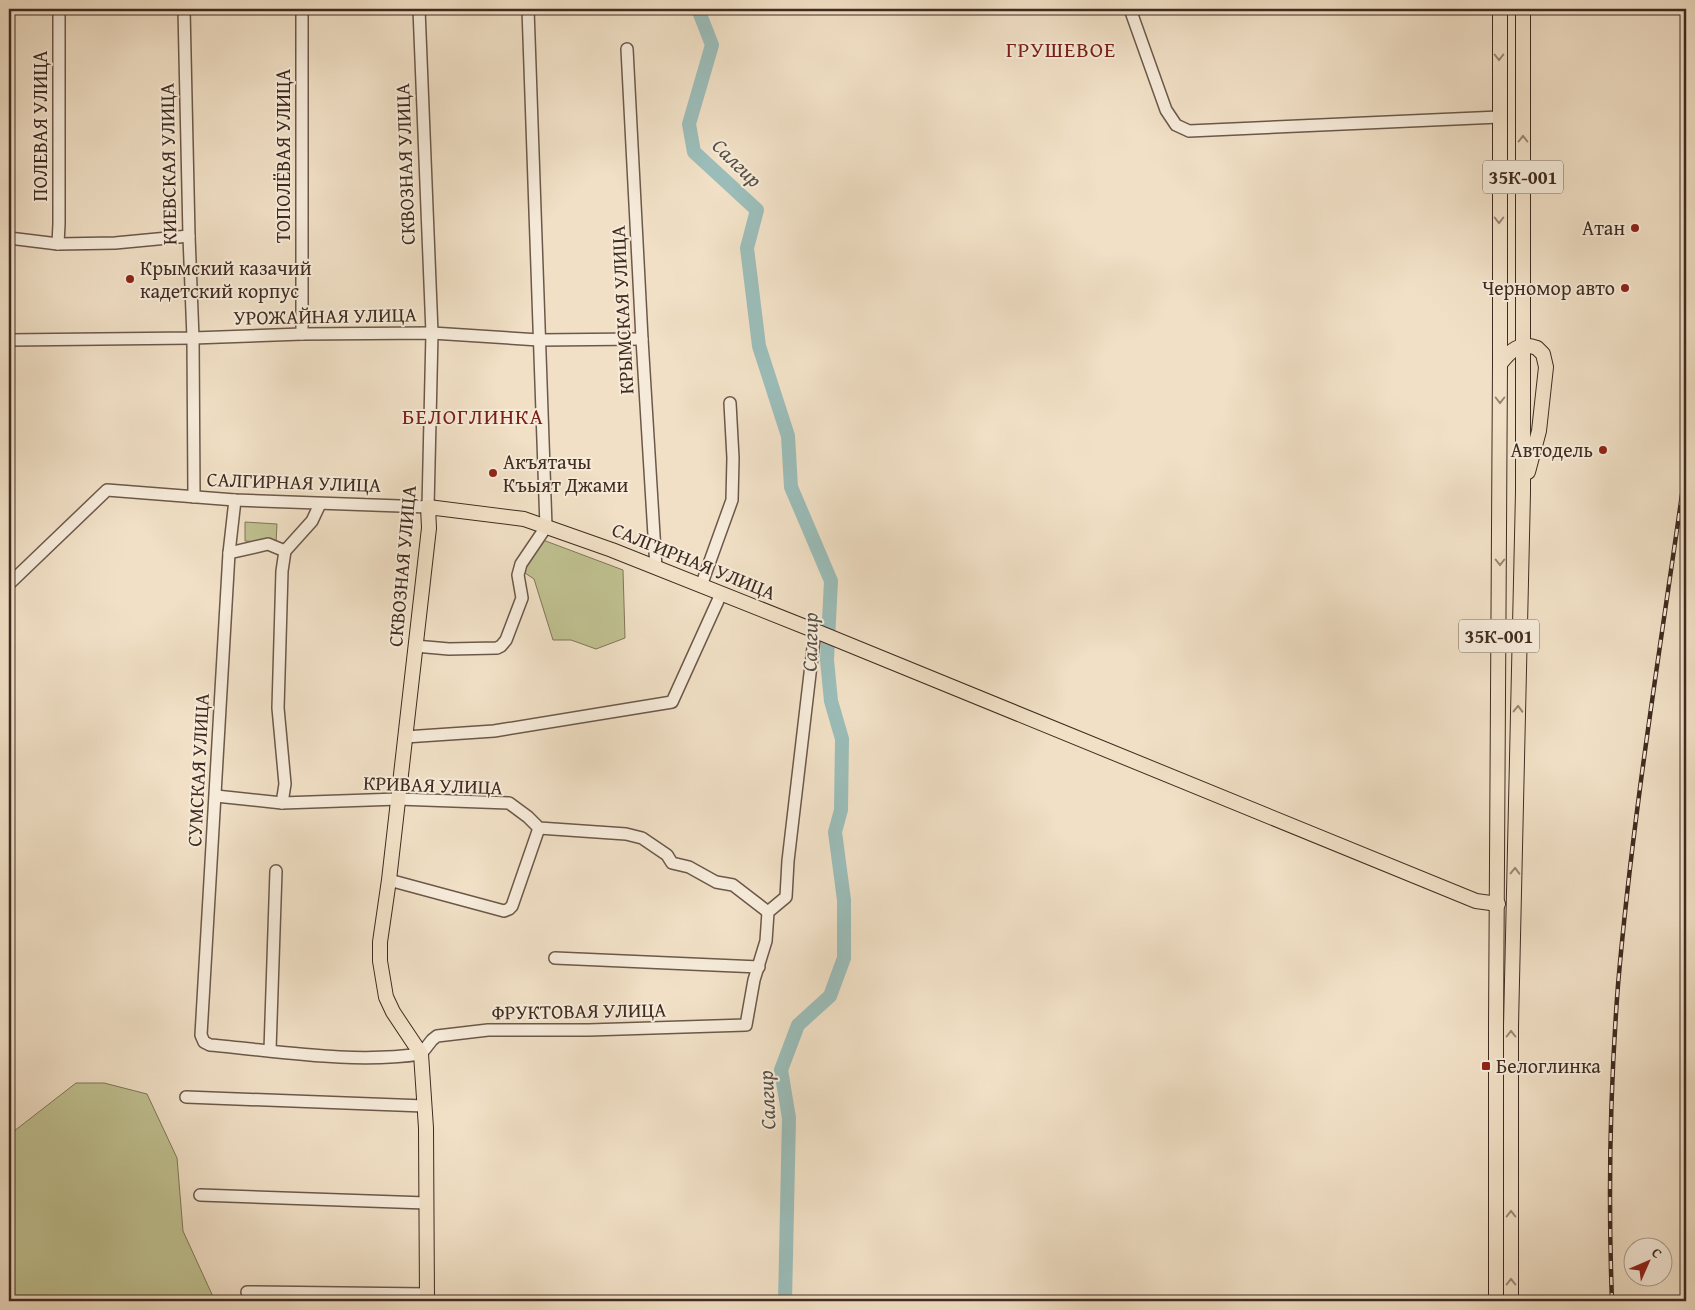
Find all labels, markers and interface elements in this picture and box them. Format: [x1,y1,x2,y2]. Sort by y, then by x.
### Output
district label: ГРУШЕВОЕ [1006,33,1116,65]
street label: ПОЛЕВАЯ УЛИЦА [25,51,54,201]
one-way arrow [1494,54,1504,62]
street label: ТОПОЛЁВАЯ УЛИЦА [268,69,297,243]
street label: КИЕВСКАЯ УЛИЦА [152,83,183,245]
street label: СКВОЗНАЯ УЛИЦА [387,83,422,245]
water label: Салгир [705,131,770,194]
one-way arrow [1518,134,1528,142]
road number: 35К-001 [1483,160,1563,193]
place label: Атан [1582,213,1625,242]
one-way arrow [1494,216,1504,224]
marker: Атан [1629,222,1641,234]
street label: КРЫМСКАЯ УЛИЦА [603,225,640,395]
place label: Крымский казачий кадетский корпус [140,253,312,305]
marker: Крымский казачий кадетский корпус [124,273,136,285]
place label: Черномор авто [1482,273,1615,302]
marker: Черномор авто [1619,282,1631,294]
street label: УРОЖАЙНАЯ УЛИЦА [233,299,417,332]
one-way arrow [1495,396,1505,404]
district label: БЕЛОГЛИНКА [402,400,544,432]
place label: Автодель [1511,435,1593,464]
marker: Автодель [1597,444,1609,456]
place label: Акъятачы Къыят Джами [503,447,628,499]
street label: САЛГИРНАЯ УЛИЦА [206,464,382,499]
marker: Акъятачы Къыят Джами [487,467,499,479]
street label: СКВОЗНАЯ УЛИЦА [380,484,423,648]
street label: САЛГИРНАЯ УЛИЦА [608,514,781,607]
one-way arrow [1495,559,1505,567]
water label: Салгир [793,612,826,672]
road number: 35К-001 [1459,620,1539,652]
street label: СУМСКАЯ УЛИЦА [179,693,216,847]
one-way arrow [1513,704,1523,712]
street label: КРИВАЯ УЛИЦА [363,768,503,801]
one-way arrow [1510,867,1520,874]
street label: ФРУКТОВАЯ УЛИЦА [491,994,667,1027]
one-way arrow [1506,1029,1516,1037]
place label: Белоглинка [1496,1051,1601,1080]
marker: Белоглинка [1480,1060,1492,1072]
water label: Салгир [749,1069,784,1131]
one-way arrow [1506,1209,1516,1217]
north arrow [1622,1238,1672,1288]
text: С [1647,1243,1667,1263]
one-way arrow [1506,1278,1516,1286]

